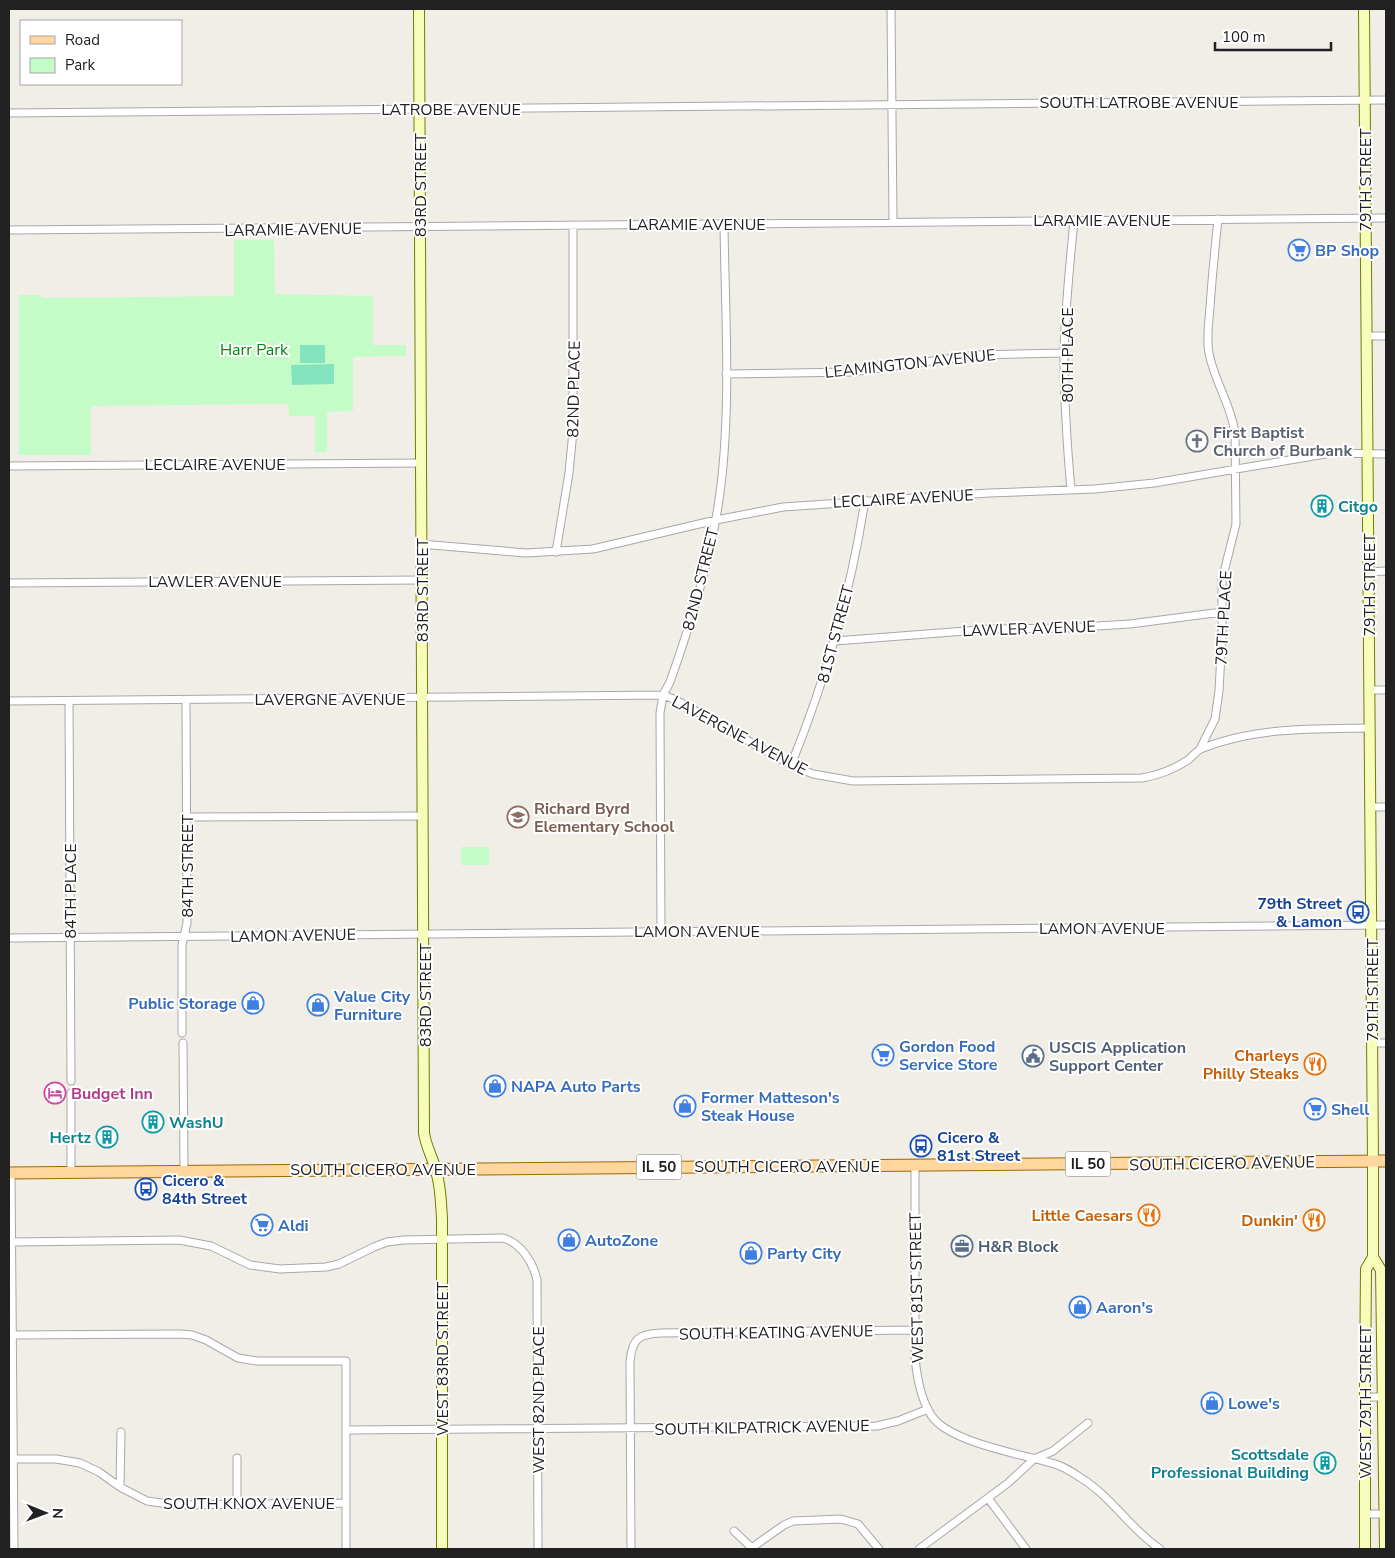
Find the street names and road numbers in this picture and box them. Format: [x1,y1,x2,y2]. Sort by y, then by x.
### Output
street label: SOUTH LATROBE AVENUE [1039,92,1239,114]
street label: LATROBE AVENUE [381,99,521,121]
street label: 79TH STREET [1355,128,1377,232]
street label: 83RD STREET [410,133,432,237]
street label: LARAMIE AVENUE [1033,210,1171,232]
street label: LARAMIE AVENUE [628,214,766,236]
street label: LARAMIE AVENUE [224,218,362,242]
street label: 80TH PLACE [1057,307,1079,403]
street label: 82ND PLACE [562,340,586,438]
street label: LEAMINGTON AVENUE [824,344,997,384]
street label: LECLAIRE AVENUE [145,454,285,476]
street label: LECLAIRE AVENUE [832,484,974,514]
street label: 82ND STREET [678,525,724,633]
street label: 79TH STREET [1359,533,1381,637]
street label: 83RD STREET [412,538,434,642]
street label: 79TH PLACE [1211,570,1237,666]
street label: LAWLER AVENUE [148,571,282,593]
street label: 81ST STREET [812,582,860,686]
street label: LAWLER AVENUE [962,616,1096,642]
street label: LAVERGNE AVENUE [255,689,405,711]
street label: LAVERGNE AVENUE [668,691,811,781]
street label: 84TH STREET [177,814,199,918]
street label: 84TH PLACE [60,843,82,939]
street label: LAMON AVENUE [1039,918,1165,940]
street label: LAMON AVENUE [634,921,760,943]
street label: LAMON AVENUE [230,924,356,948]
street label: 79TH STREET [1362,938,1384,1042]
street label: 83RD STREET [415,943,437,1047]
street label: SOUTH CICERO AVENUE [1129,1151,1315,1177]
road number: IL 50 [1066,1152,1110,1176]
road number: IL 50 [636,1154,682,1180]
street label: SOUTH CICERO AVENUE [694,1156,880,1178]
street label: SOUTH CICERO AVENUE [290,1159,476,1181]
street label: WEST 81ST STREET [905,1212,929,1364]
street label: WEST 83RD STREET [432,1282,454,1436]
street label: SOUTH KEATING AVENUE [679,1320,873,1346]
street label: WEST 79TH STREET [1355,1325,1377,1479]
street label: WEST 82ND PLACE [528,1326,550,1474]
street label: SOUTH KILPATRICK AVENUE [654,1415,870,1441]
street label: SOUTH KNOX AVENUE [163,1493,335,1515]

